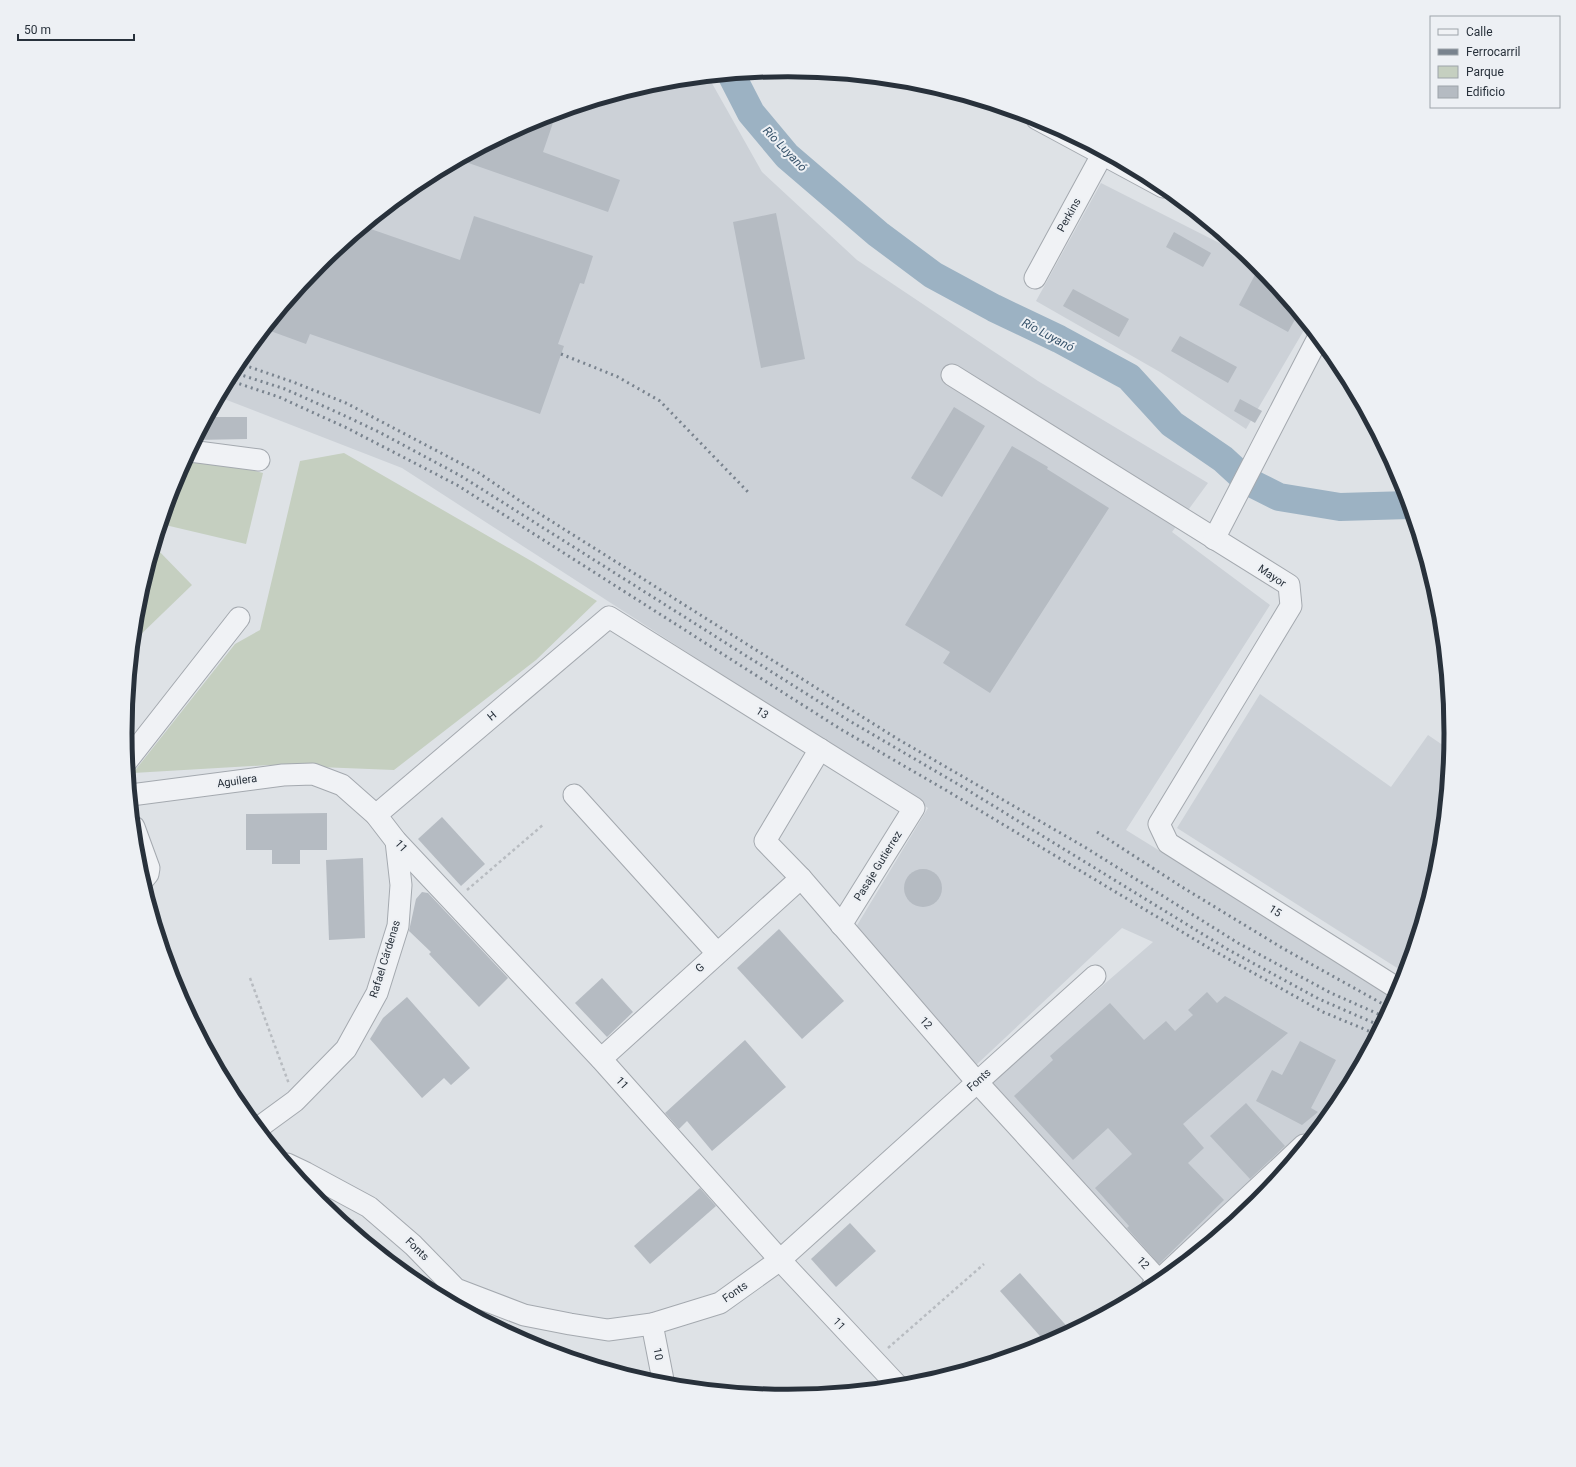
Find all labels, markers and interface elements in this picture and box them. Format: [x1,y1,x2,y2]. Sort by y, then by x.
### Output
scale bar [18,16,134,42]
legend [1430,16,1560,108]
text: 50 m [24,23,51,37]
text: Calle [1466,25,1493,39]
text: Ferrocarril [1466,45,1521,59]
text: Parque [1466,65,1504,79]
text: Edificio [1466,85,1505,99]
water label: Río Luyanó [760,124,810,175]
street label: Perkins [1054,196,1084,234]
water label: Río Luyanó [1020,315,1077,355]
street label: Mayor [1256,562,1289,590]
street label: 13 [753,704,771,722]
street label: H [485,708,499,724]
street label: Aguilera [216,772,258,790]
street label: Pasaje Gutierrez [851,828,905,903]
street label: 11 [392,837,410,855]
street label: 15 [1266,902,1284,920]
street label: Rafael Cárdenas [367,918,403,999]
street label: G [693,961,707,975]
street label: 12 [917,1014,935,1032]
street label: Fonts [964,1066,994,1094]
street label: 11 [613,1074,631,1092]
street label: Fonts [403,1235,432,1263]
street label: 12 [1134,1254,1152,1272]
street label: Fonts [720,1279,750,1305]
street label: 11 [830,1315,848,1333]
street label: 10 [650,1347,666,1361]

